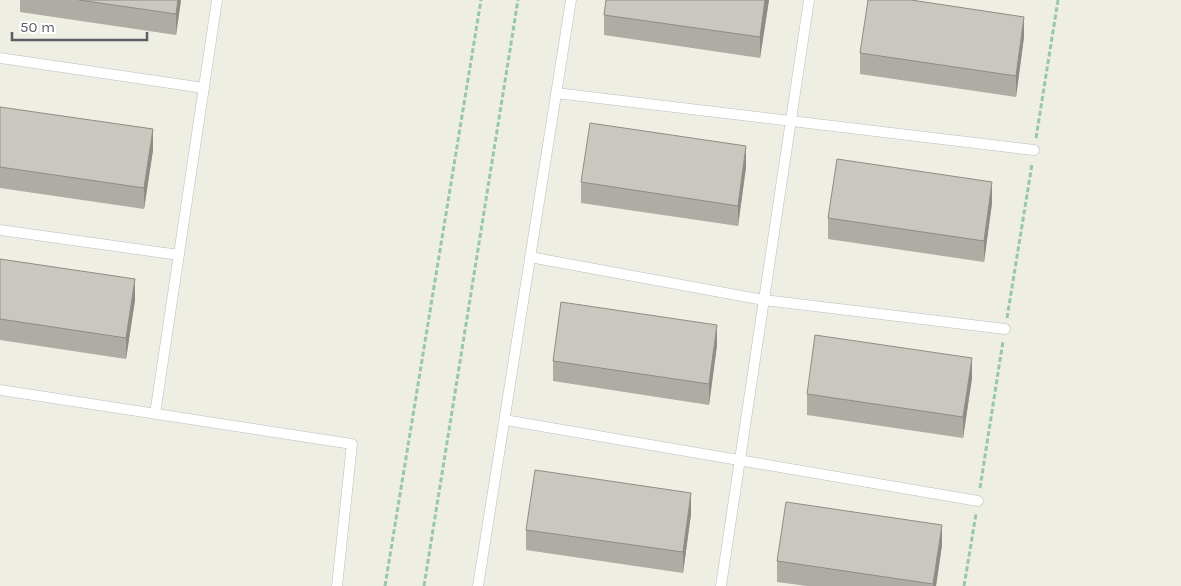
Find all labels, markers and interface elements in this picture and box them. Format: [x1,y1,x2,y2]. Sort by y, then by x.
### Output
scale bar [12,10,148,42]
text: 50 m [20,18,55,36]

